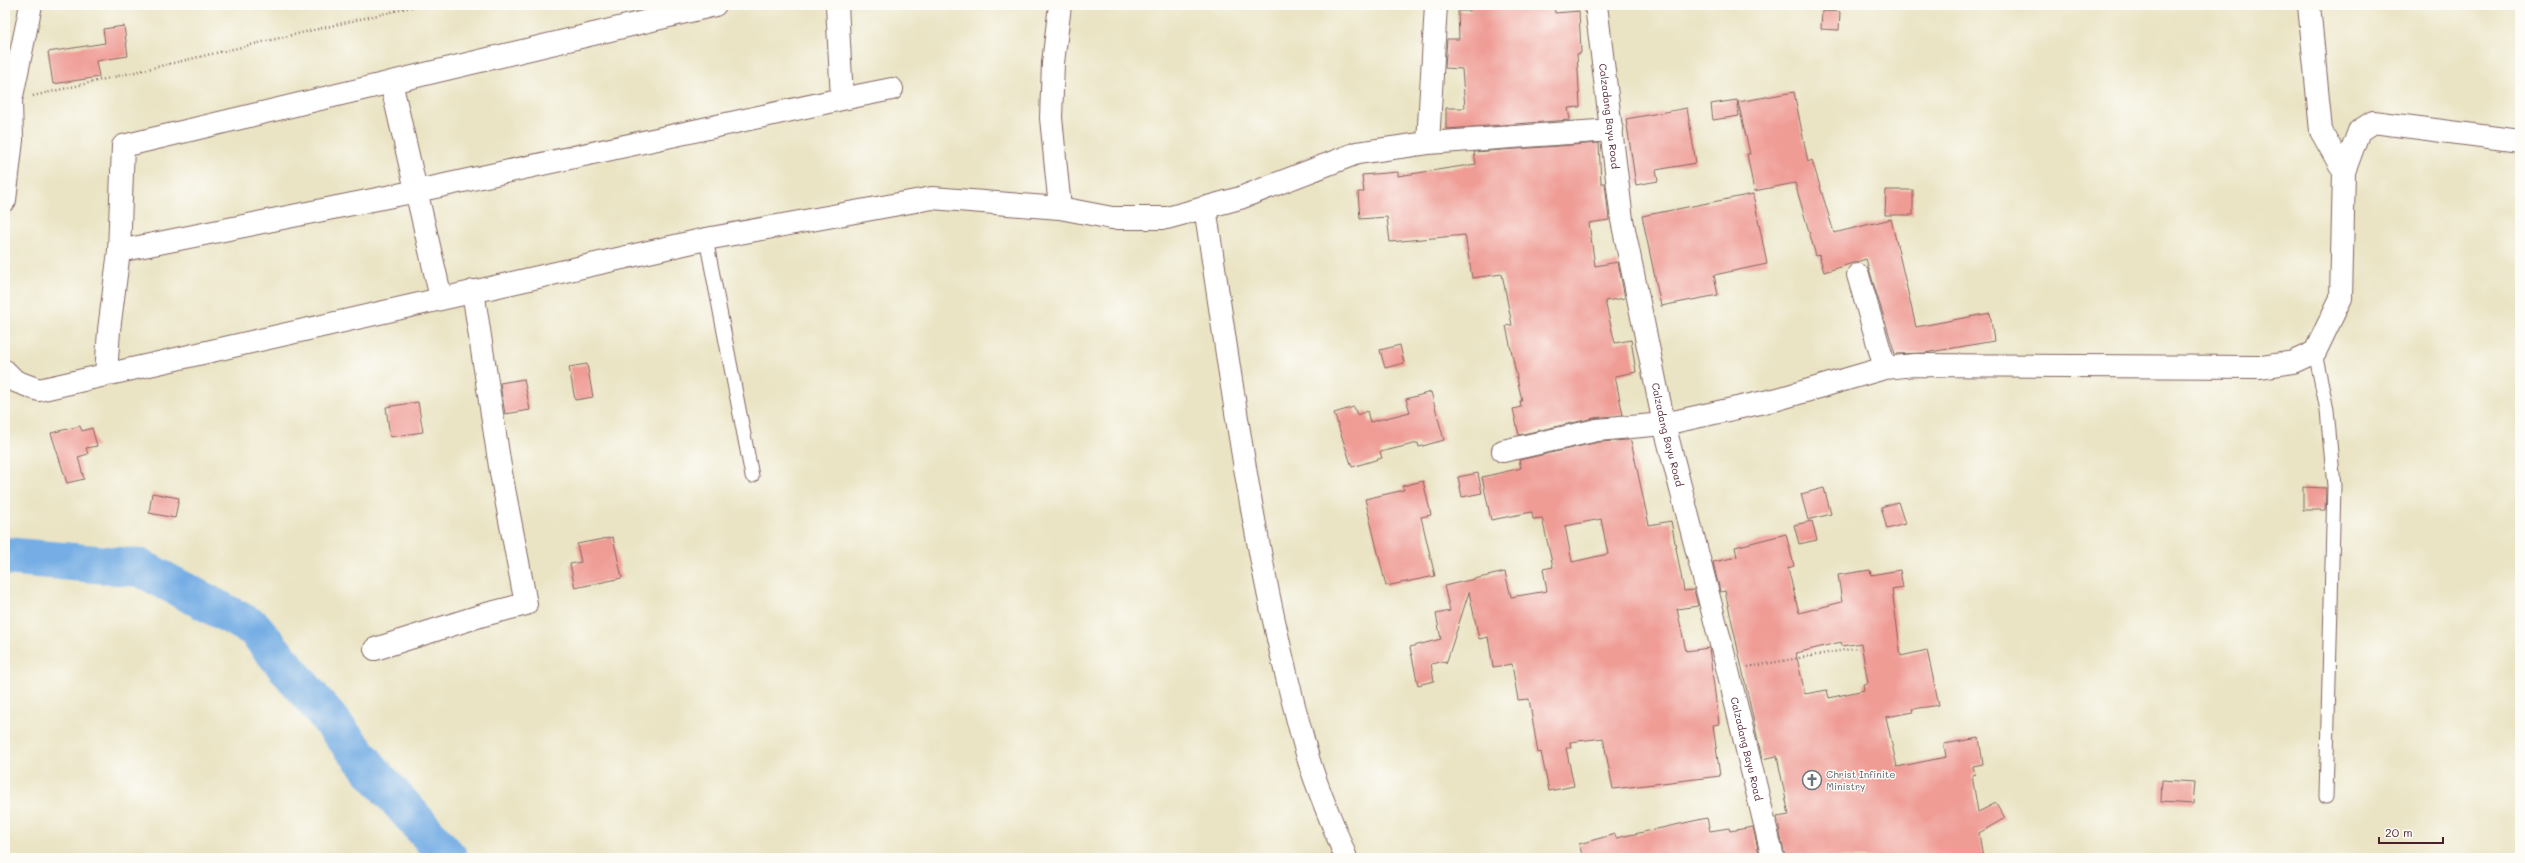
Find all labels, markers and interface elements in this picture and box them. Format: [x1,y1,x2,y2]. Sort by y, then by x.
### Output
street label: Calzadang Bayu Road [1596,63,1623,170]
street label: Calzadang Bayu Road [1649,382,1687,488]
street label: Calzadang Bayu Road [1727,696,1766,802]
place label: Christ Infinite Ministry [1826,767,1895,793]
church icon: Christ Infinite Ministry [1801,769,1823,791]
scale bar [2379,819,2443,845]
text: 20 m [2385,824,2413,840]

